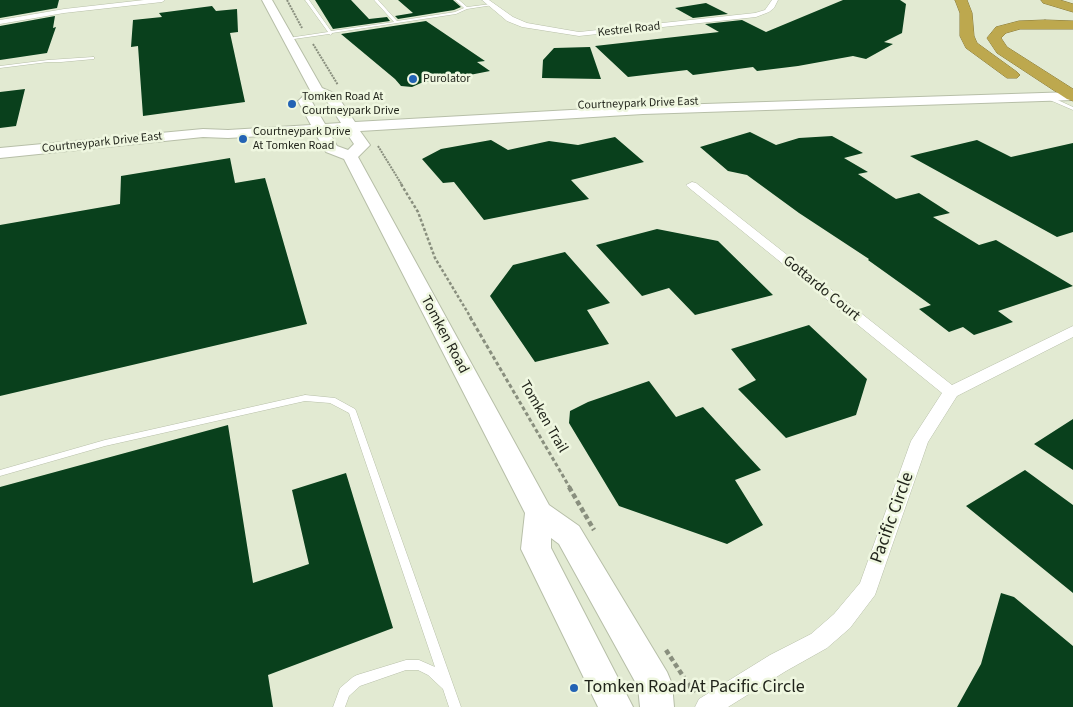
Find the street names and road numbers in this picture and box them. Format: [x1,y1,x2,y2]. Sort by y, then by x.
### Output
street label: Kestrel Road [597,20,661,40]
street label: Courtneypark Drive East [577,95,699,113]
street label: Courtneypark Drive East [41,130,163,156]
street label: Gottardo Court [779,252,863,326]
street label: Tomken Road [416,293,472,377]
street label: Tomken Trail [515,378,571,456]
street label: Pacific Circle [867,470,919,566]

